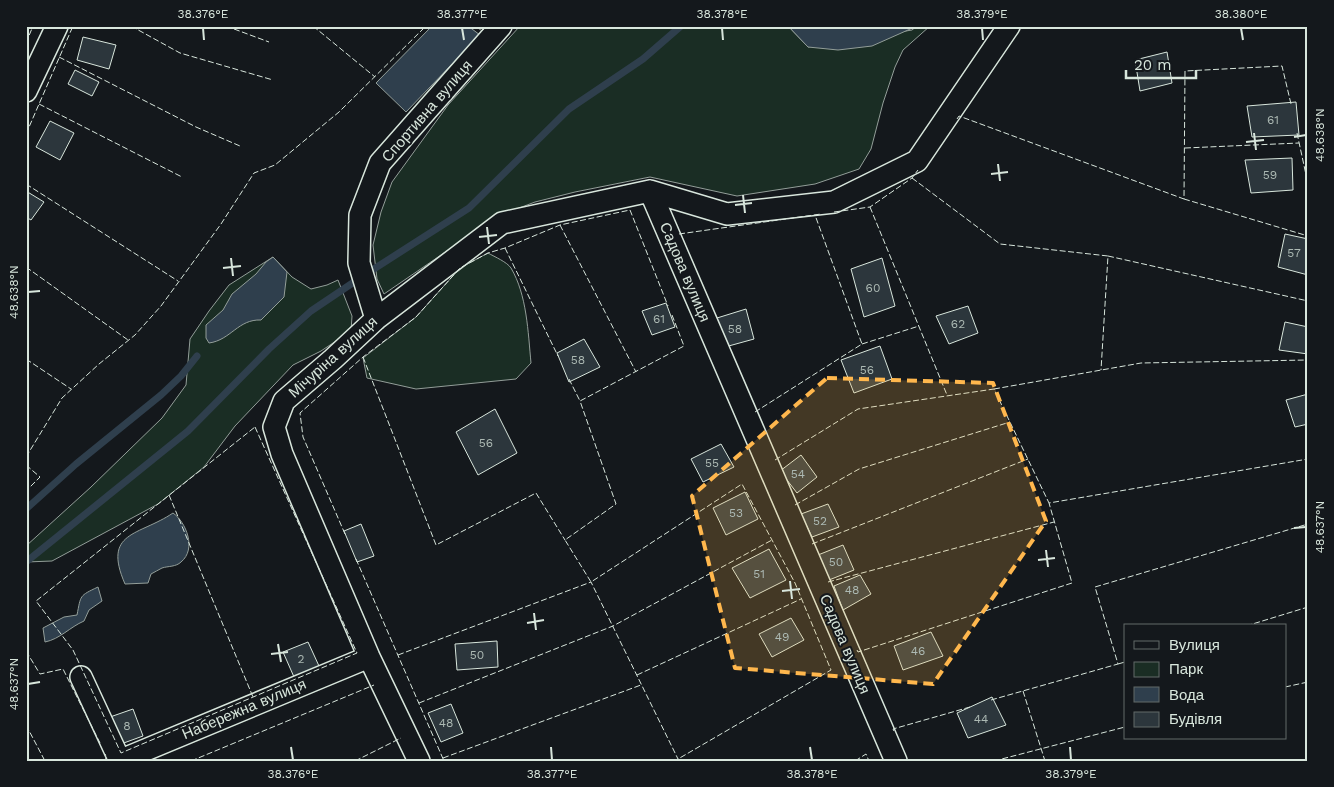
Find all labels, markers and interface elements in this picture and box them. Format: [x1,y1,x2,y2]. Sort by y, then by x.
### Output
text: 38.376°E [177,7,229,21]
text: 38.377°E [437,7,488,21]
text: 38.378°E [696,7,748,21]
text: 38.379°E [956,7,1008,21]
text: 38.380°E [1215,7,1268,21]
scale bar [1126,48,1196,80]
street label: Спортивна вулиця [378,56,476,166]
text: 20 m [1134,56,1172,74]
text: 48.638°N [1313,108,1327,162]
house number: 61 [1267,113,1279,127]
house number: 59 [1263,168,1277,182]
street label: Садова вулиця [656,220,714,324]
house number: 57 [1287,246,1301,260]
text: 48.638°N [7,265,21,319]
house number: 60 [866,281,880,295]
street label: Мічуріна вулиця [285,312,381,402]
house number: 61 [653,312,665,326]
house number: 62 [951,317,965,331]
house number: 58 [728,322,742,336]
house number: 58 [571,353,585,367]
house number: 56 [860,363,874,377]
house number: 56 [479,436,493,450]
house number: 55 [705,456,719,470]
house number: 54 [791,467,805,481]
text: 48.637°N [1313,501,1327,553]
house number: 53 [729,506,743,520]
house number: 52 [813,514,827,528]
house number: 50 [829,555,843,569]
house number: 51 [753,567,765,581]
house number: 48 [845,583,859,597]
street label: Садова вулиця [816,592,874,696]
legend [1124,624,1286,740]
house number: 49 [775,630,789,644]
text: Вулиця [1169,636,1220,654]
house number: 46 [911,644,925,658]
house number: 50 [470,648,484,662]
house number: 2 [298,652,305,666]
text: 48.637°N [7,658,21,710]
text: Парк [1169,660,1203,678]
street label: Набережна вулиця [179,675,309,743]
text: Вода [1169,686,1205,704]
text: Будівля [1169,710,1222,728]
house number: 44 [974,712,988,726]
house number: 48 [439,716,453,730]
house number: 8 [123,719,131,733]
text: 38.376°E [267,767,319,781]
text: 38.377°E [527,767,578,781]
text: 38.378°E [786,767,838,781]
text: 38.379°E [1045,767,1097,781]

